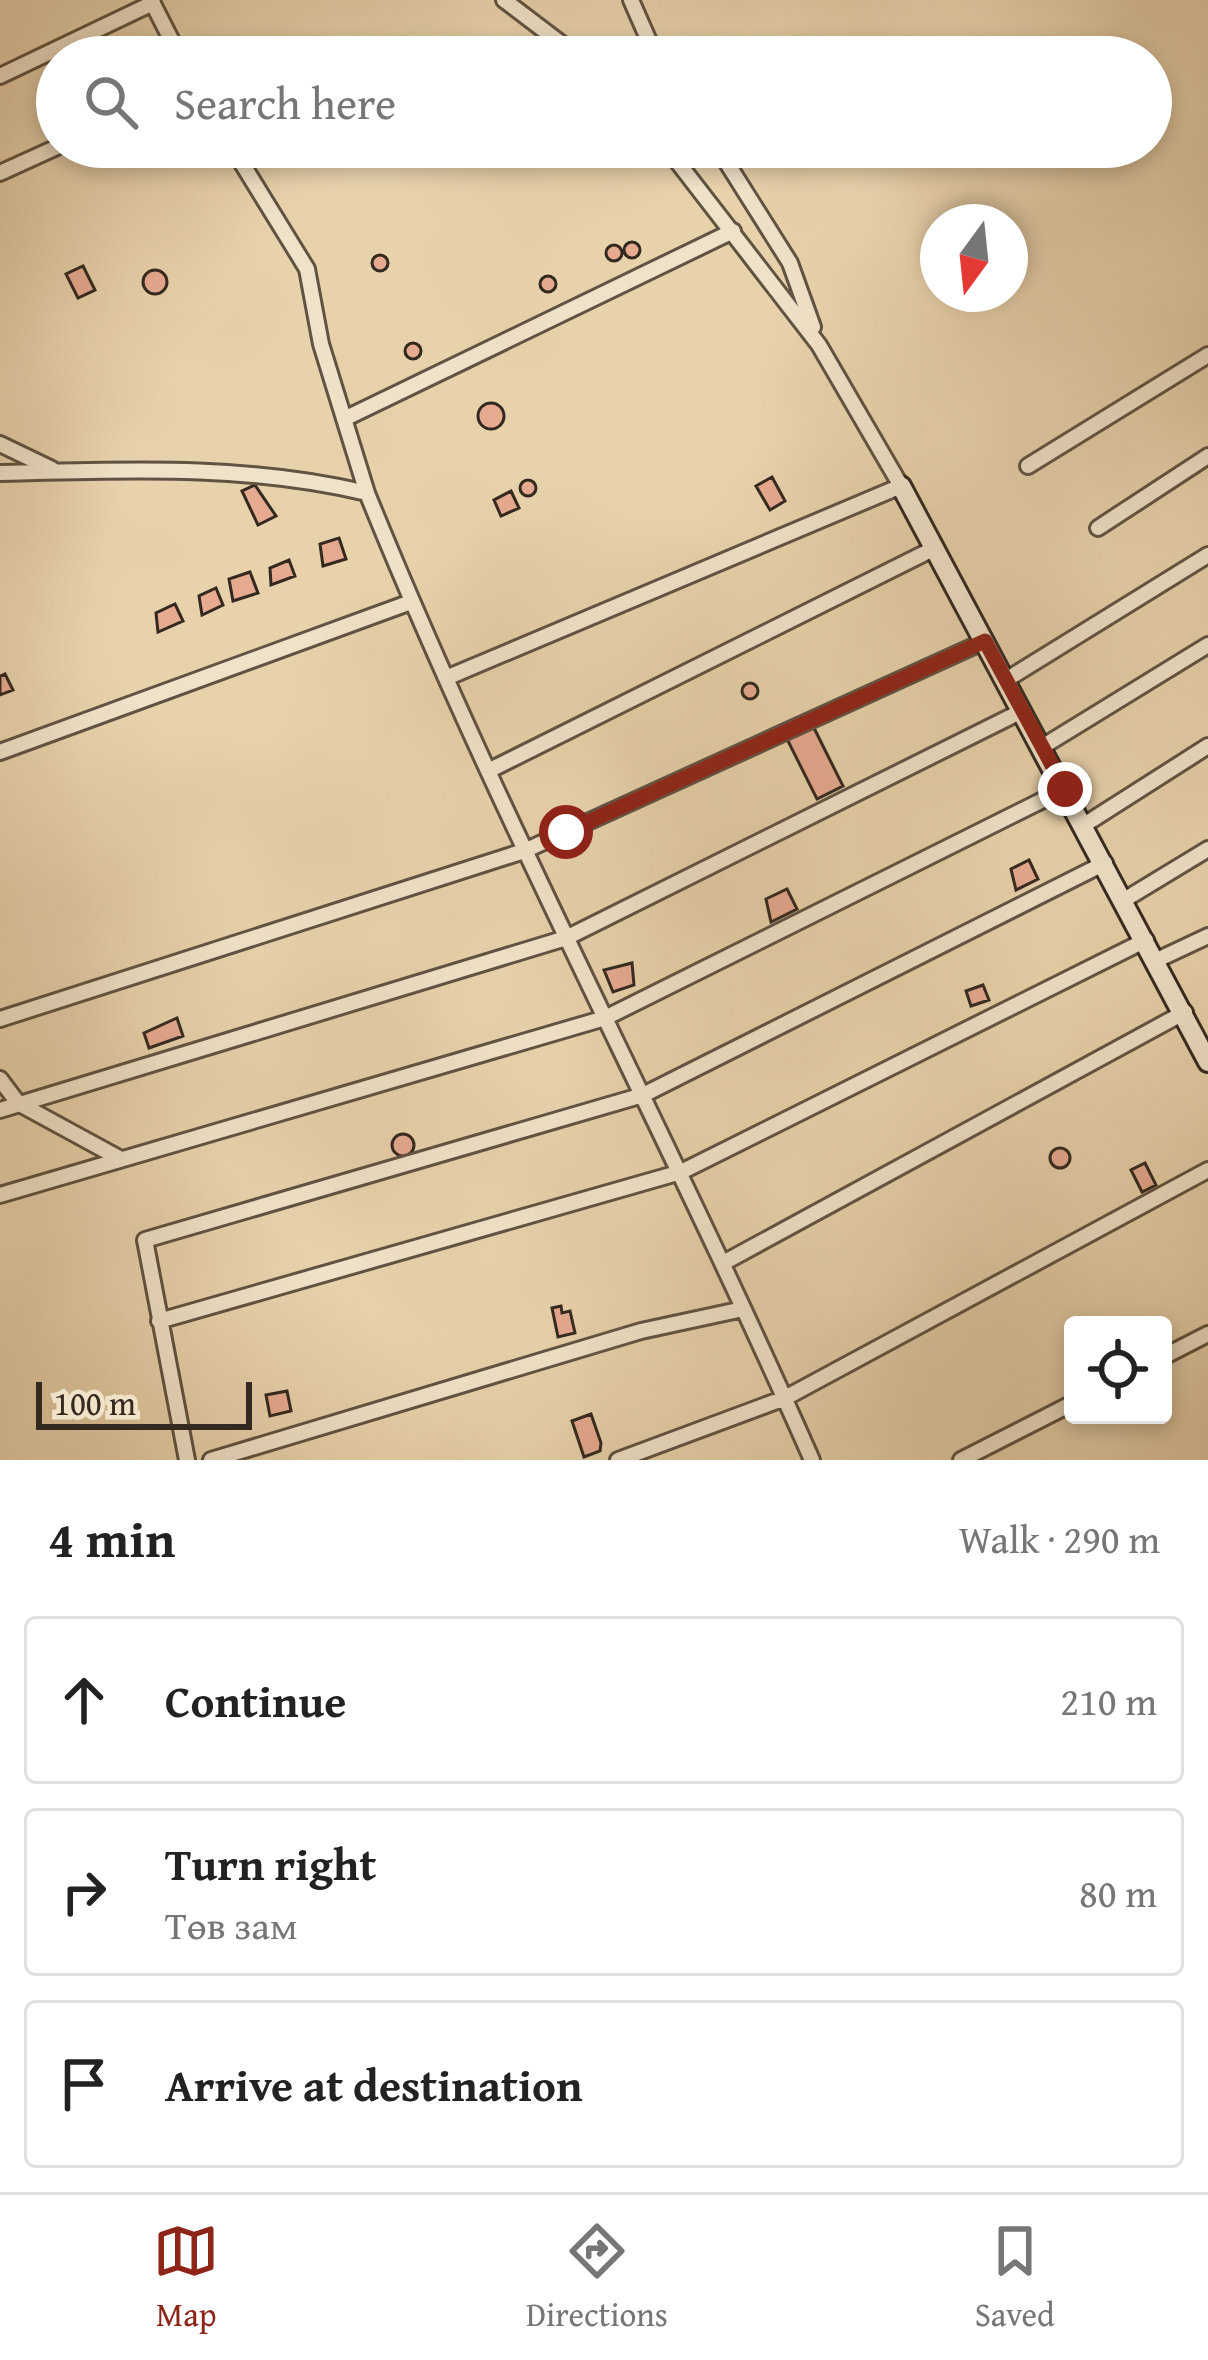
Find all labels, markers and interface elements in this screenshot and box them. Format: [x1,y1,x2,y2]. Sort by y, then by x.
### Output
search box [36,36,1172,168]
icon: search [78,69,144,135]
text: Search here [174,70,396,135]
north arrow [920,204,1028,312]
route end [1038,762,1092,816]
route start [539,805,593,859]
map controls [1064,1316,1172,1424]
button: locate [1064,1316,1172,1424]
scale bar [36,1376,252,1429]
text: 100 m [54,1379,136,1427]
text: 4 min [48,1501,175,1576]
text: Walk · 290 m [959,1510,1160,1567]
icon: ahead [51,1667,117,1733]
text: Continue [165,1668,346,1733]
text: 210 m [1060,1672,1157,1729]
text: Turn right [165,1831,377,1896]
icon: right [51,1859,117,1925]
text: 80 m [1079,1864,1157,1921]
text: Төв зам [165,1896,298,1953]
icon: arrive [51,2051,117,2117]
text: Arrive at destination [165,2052,583,2117]
tab: Map [153,2218,219,2338]
tab: Directions [526,2218,668,2338]
tab: Saved [975,2218,1055,2338]

